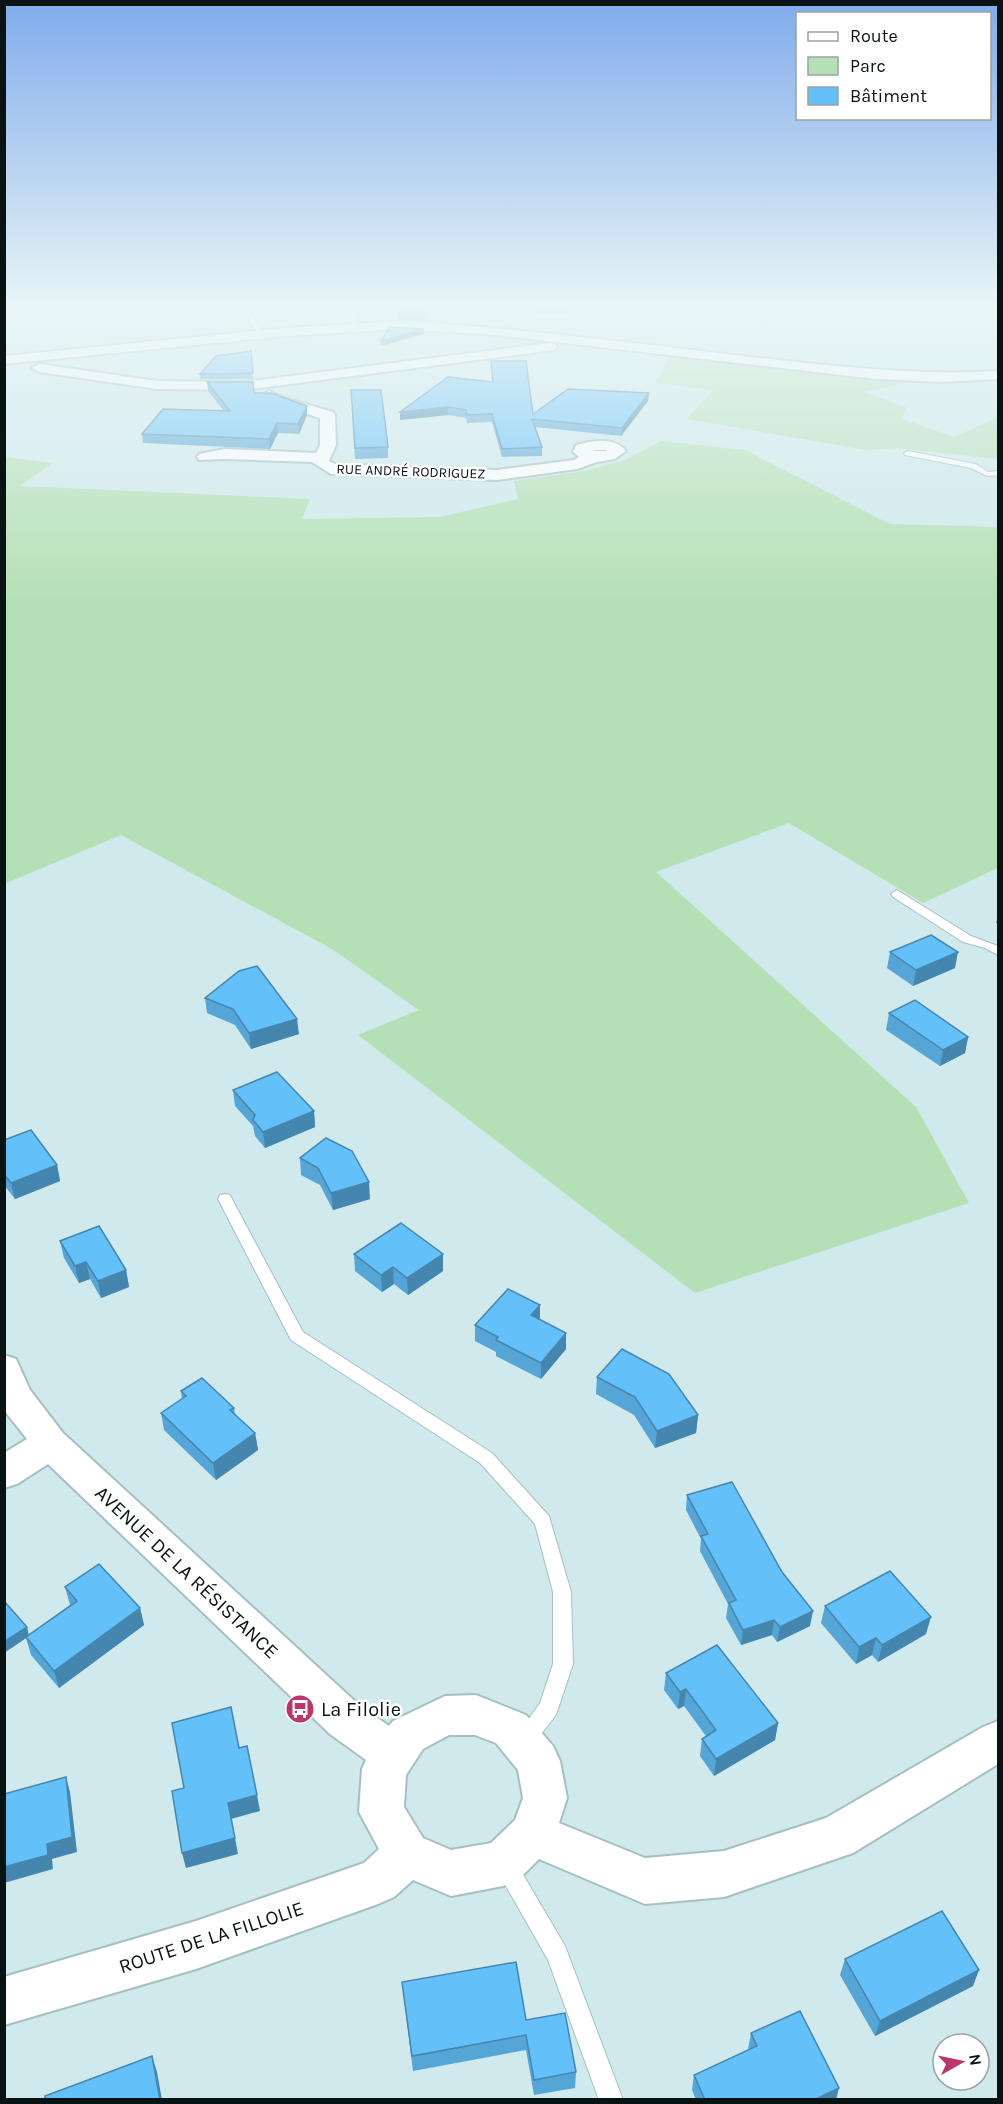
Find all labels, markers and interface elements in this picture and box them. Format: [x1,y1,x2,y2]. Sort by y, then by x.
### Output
legend [796,12,991,120]
text: Route [850,25,898,47]
text: Parc [850,55,886,77]
text: Bâtiment [850,85,927,107]
street label: RUE ANDRÉ RODRIGUEZ [336,459,486,483]
street label: AVENUE DE LA RÉSISTANCE [90,1481,284,1663]
bus stop icon: La Filolie [284,1693,316,1725]
place label: La Filolie [321,1698,401,1721]
street label: ROUTE DE LA FILLOLIE [116,1897,306,1978]
north arrow [931,2032,991,2092]
text: N [965,2053,986,2067]

